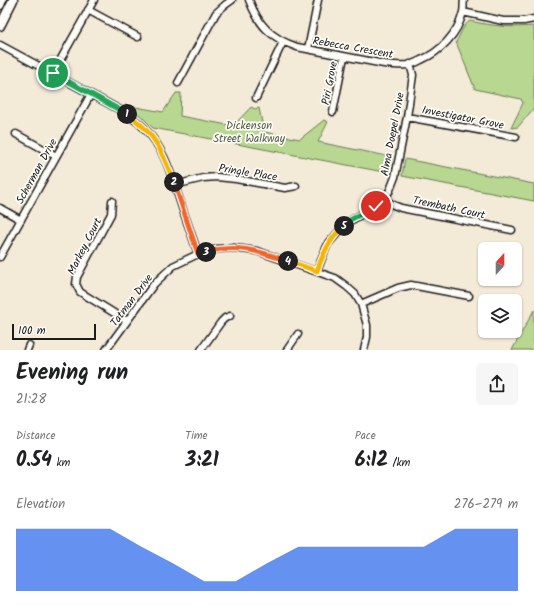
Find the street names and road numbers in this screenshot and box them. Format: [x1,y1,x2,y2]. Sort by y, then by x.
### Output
street label: Rebecca Crescent [311,32,395,64]
street label: Piri Grove [317,60,343,107]
street label: Alma Doepel Drive [376,91,410,178]
street label: Investigator Grove [420,101,505,135]
street label: Scherman Drive [11,135,62,207]
street label: Pringle Place [217,159,278,187]
street label: Trembath Court [411,192,487,225]
street label: Markey Court [63,214,107,278]
street label: Tatman Drive [106,270,158,331]

